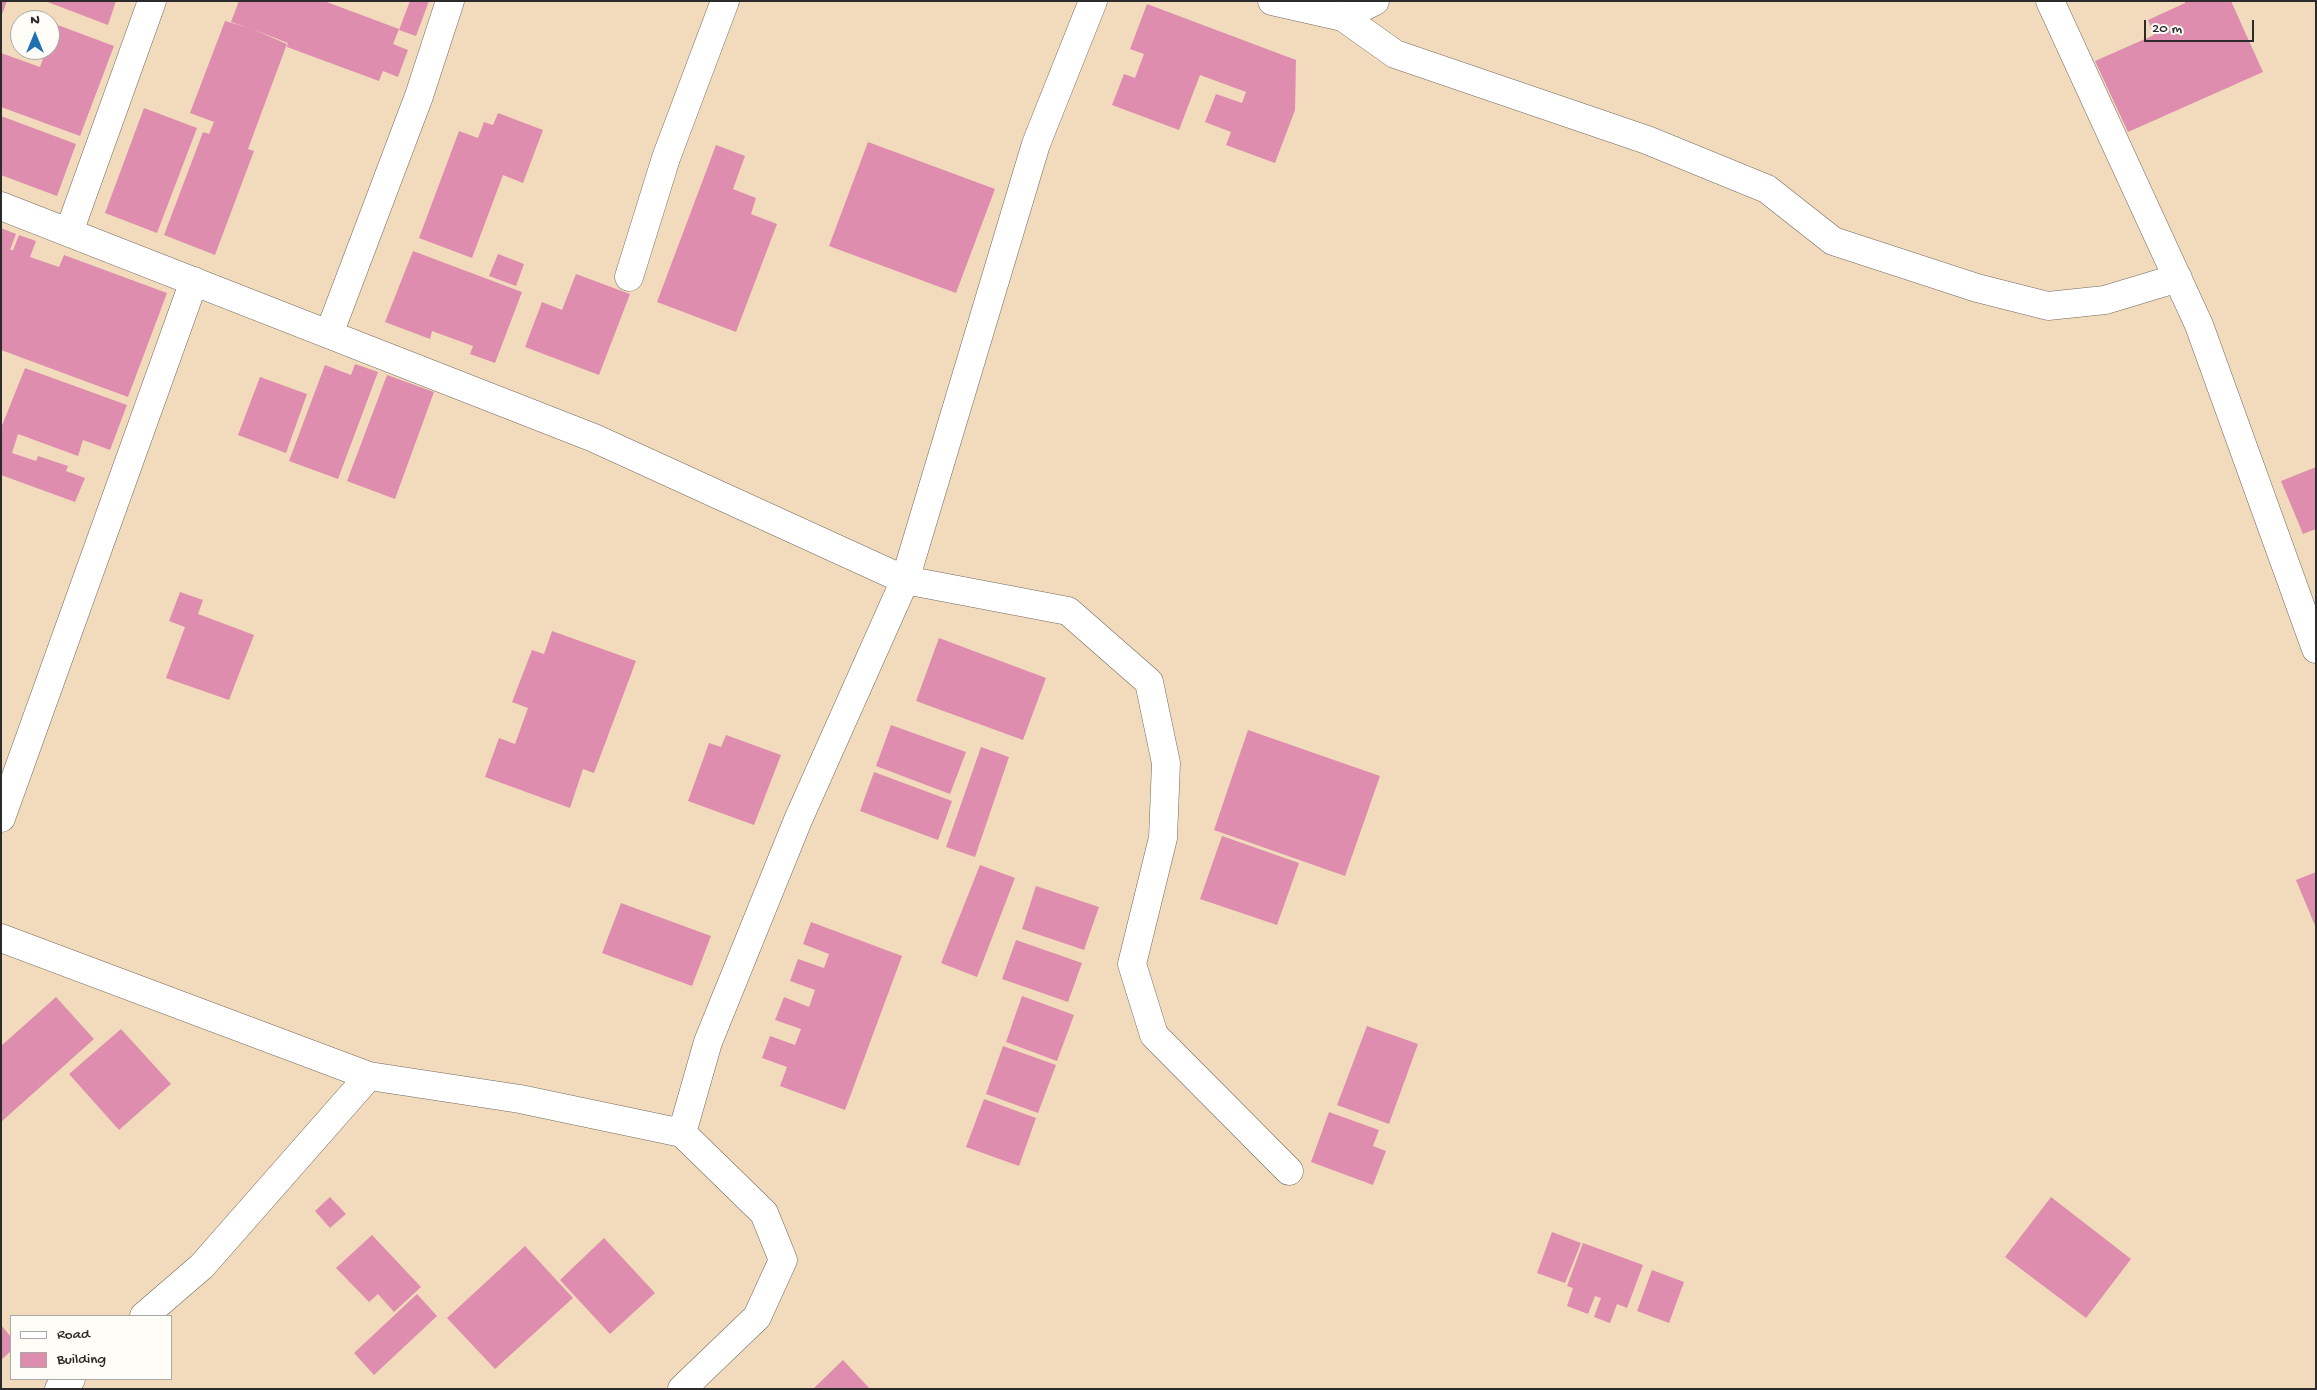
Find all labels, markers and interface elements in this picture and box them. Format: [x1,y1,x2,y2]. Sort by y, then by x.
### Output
north arrow [10,10,60,60]
scale bar [2147,10,2257,42]
text: N [30,12,40,29]
text: 20 m [2152,20,2182,38]
legend [10,1315,172,1380]
text: Road [57,1326,90,1344]
text: Building [57,1351,106,1369]

